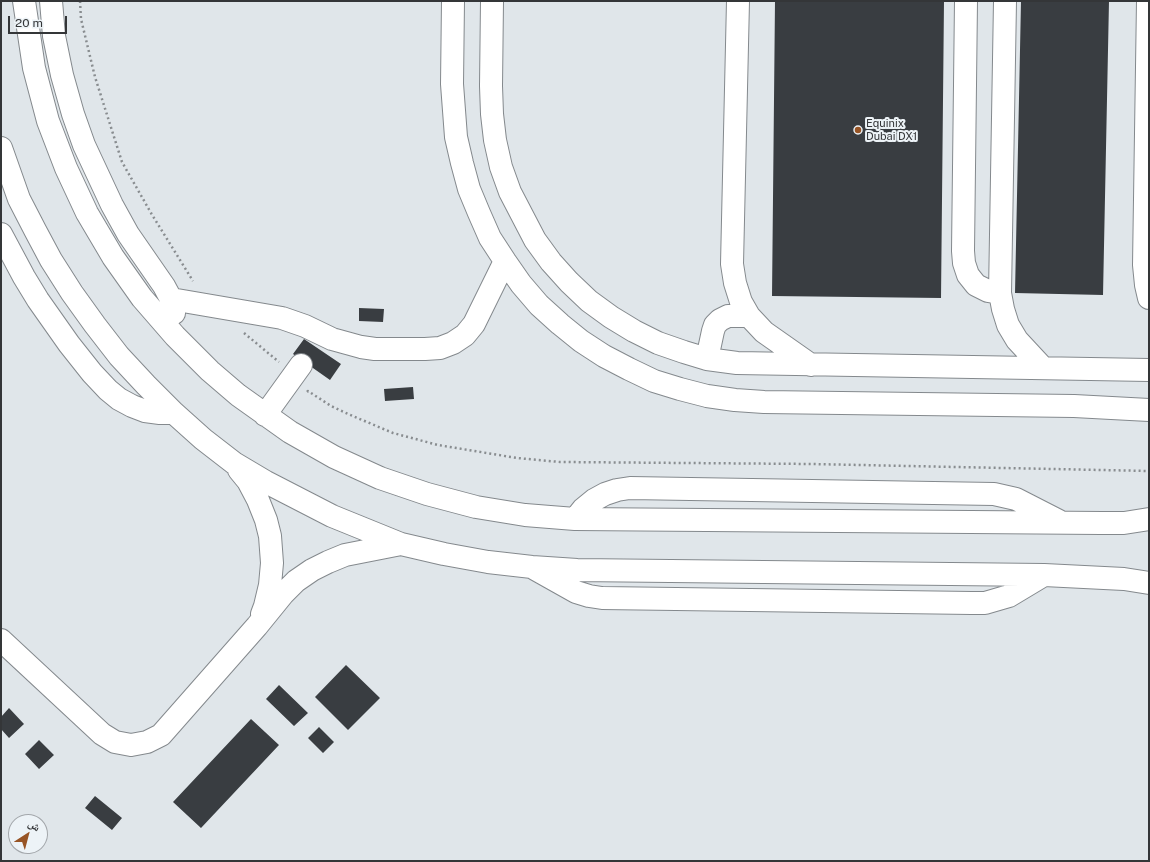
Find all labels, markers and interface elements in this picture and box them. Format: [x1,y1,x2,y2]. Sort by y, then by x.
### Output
scale bar [10,8,69,34]
text: 20 m [15,16,43,30]
place label: Equinix Dubai DX1 [866,117,917,143]
marker: Equinix Dubai DX1 [853,125,863,135]
north arrow [8,814,48,854]
text: ش [26,817,43,833]

